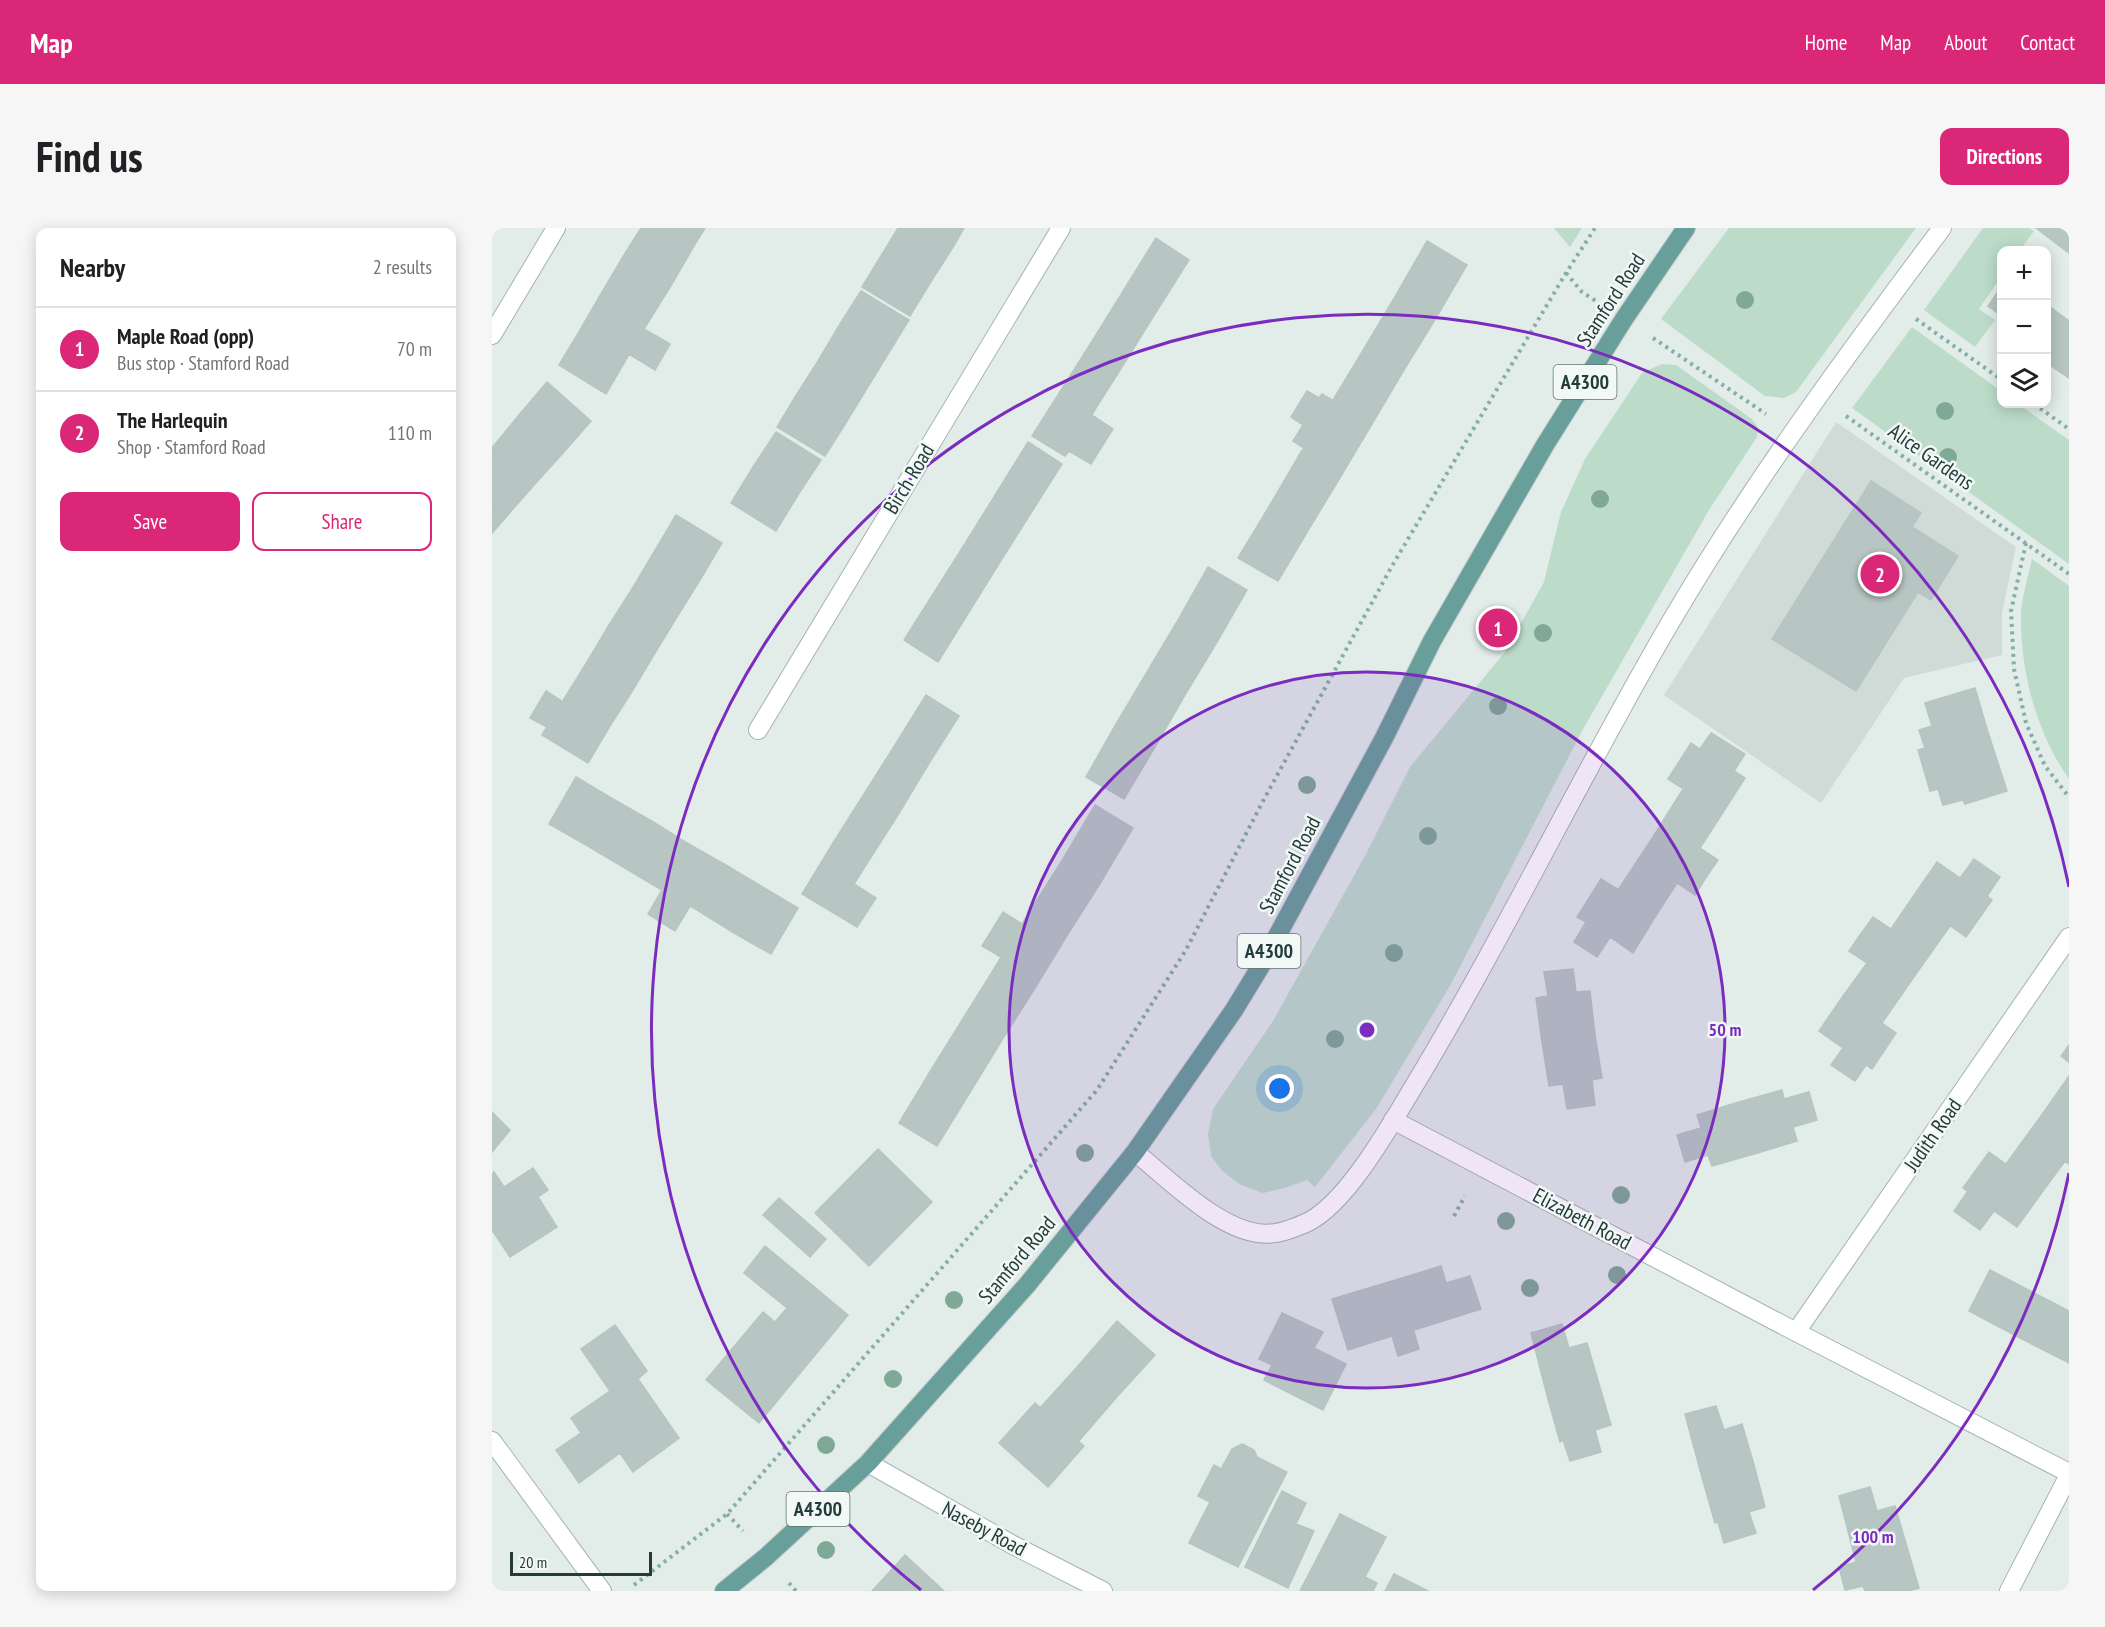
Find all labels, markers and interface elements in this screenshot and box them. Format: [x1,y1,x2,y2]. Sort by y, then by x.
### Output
text: Map [30,24,73,61]
text: Home [1805,29,1847,56]
text: Map [1880,29,1911,56]
text: About [1944,29,1987,56]
text: Contact [2020,29,2075,56]
button: Directions [1940,128,2069,185]
text: Find us [36,129,143,184]
map controls [1997,246,2051,408]
button: + [1997,246,2051,300]
street label: Stamford Road [1570,248,1651,352]
text: Nearby [60,251,125,284]
text: 2 results [373,254,432,280]
button: − [1997,300,2051,354]
text: Maple Road (opp) [117,322,254,350]
text: 1 [75,336,84,362]
text: 70 m [397,336,432,362]
text: Bus stop · Stamford Road [117,350,289,376]
button: layers [1997,354,2051,408]
road number: A4300 [1554,365,1616,399]
text: The Harlequin [117,406,228,434]
street label: Alice Gardens [1883,417,1979,496]
text: 2 [75,420,84,446]
text: 110 m [388,420,432,446]
text: Shop · Stamford Road [117,434,266,460]
street label: Birch Road [877,439,940,519]
button: Save [60,492,240,551]
button: Share [252,492,432,551]
pin: 2 [1860,552,1900,596]
pin: 1 [1478,606,1518,650]
street label: Stamford Road [1253,812,1326,918]
road number: A4300 [1238,934,1300,968]
text: 50 m [1709,1018,1741,1041]
centre of rings [1357,1020,1377,1040]
your location [1265,1074,1294,1103]
street label: Judith Road [1897,1093,1967,1177]
street label: Elizabeth Road [1528,1181,1636,1256]
street label: Stamford Road [972,1210,1061,1309]
road number: A4300 [786,1492,850,1526]
street label: Naseby Road [937,1495,1031,1562]
text: 100 m [1852,1525,1894,1548]
scale bar [510,1549,652,1576]
text: 20 m [519,1552,547,1572]

